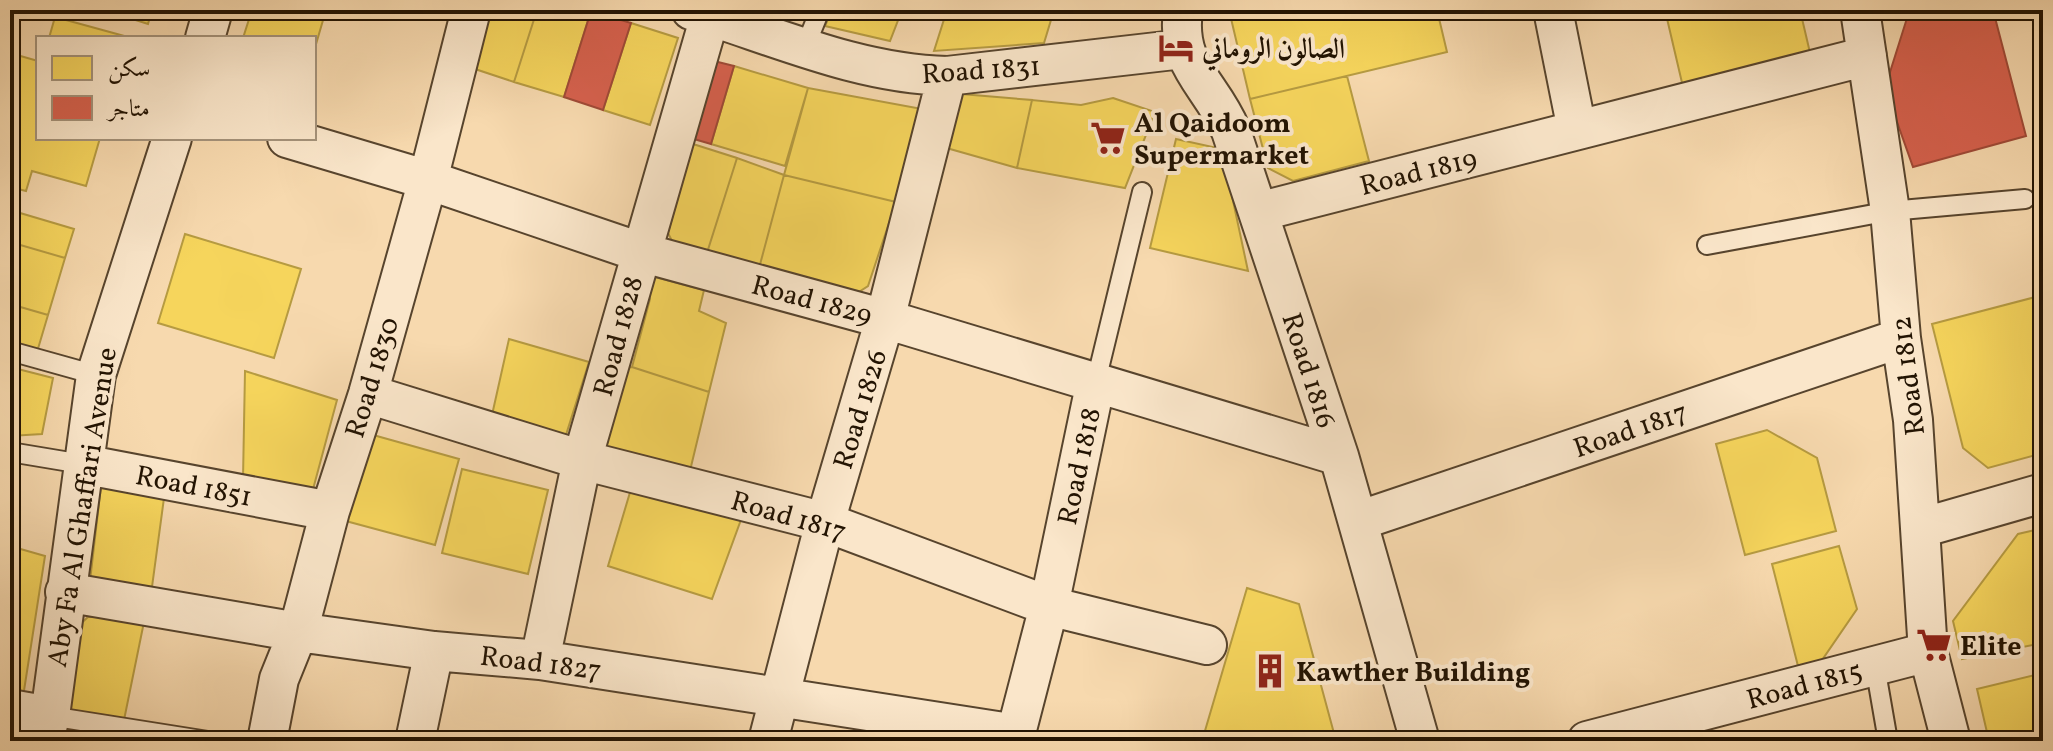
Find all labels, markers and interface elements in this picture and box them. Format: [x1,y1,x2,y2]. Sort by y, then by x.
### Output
hotel icon: الصالون الروماني [1157,29,1195,67]
place label: الصالون الروماني [1201,31,1345,71]
legend [36,36,316,140]
street label: Road 1831 [920,48,1042,95]
text: سكن [108,53,151,87]
text: متاجر [105,93,150,127]
place label: Al Qaidoom Supermarket [1134,105,1309,176]
supermarket icon: Al Qaidoom Supermarket [1089,119,1127,157]
street label: Road 1819 [1356,140,1481,207]
street label: Road 1829 [747,267,876,336]
street label: Road 1828 [585,272,654,401]
street label: Road 1816 [1271,308,1345,433]
street label: Road 1830 [337,312,410,443]
street label: Road 1812 [1883,314,1936,438]
street label: Aby Fa Al Ghaffari Avenue [39,345,128,670]
street label: Road 1826 [825,345,898,474]
street label: Road 1817 [1569,394,1693,469]
street label: Road 1818 [1049,404,1112,529]
street label: Road 1851 [132,457,255,518]
street label: Road 1817 [726,482,851,552]
supermarket icon: Elite [1915,626,1953,664]
place label: Elite [1960,628,2022,667]
street label: Road 1827 [478,638,604,691]
building icon: Kawther Building [1251,652,1289,690]
street label: Road 1815 [1742,652,1867,721]
place label: Kawther Building [1296,654,1530,693]

